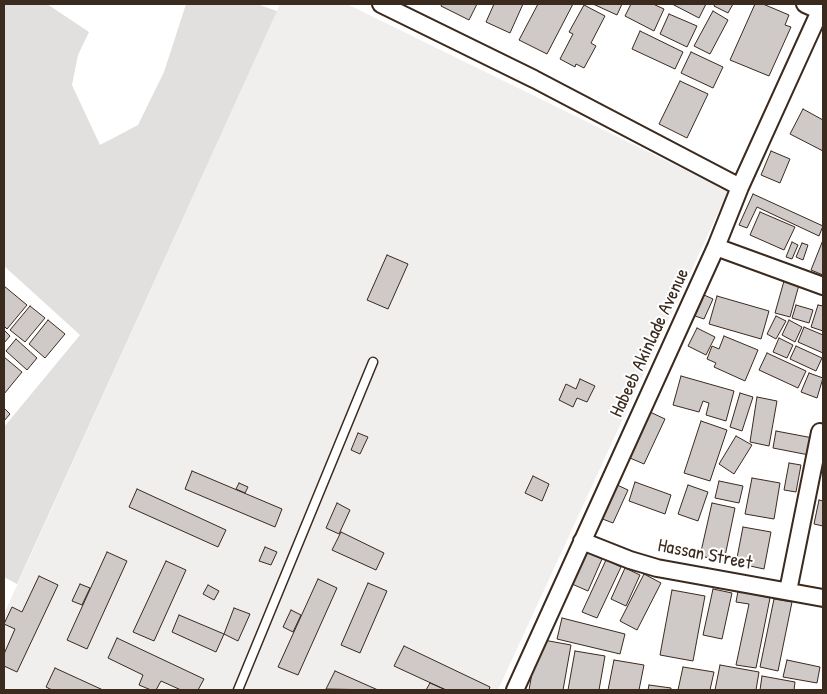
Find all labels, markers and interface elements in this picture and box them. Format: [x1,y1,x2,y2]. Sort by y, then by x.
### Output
street label: Habeeb Akinlade Avenue [606,265,694,421]
street label: Hassan Street [656,535,754,575]

